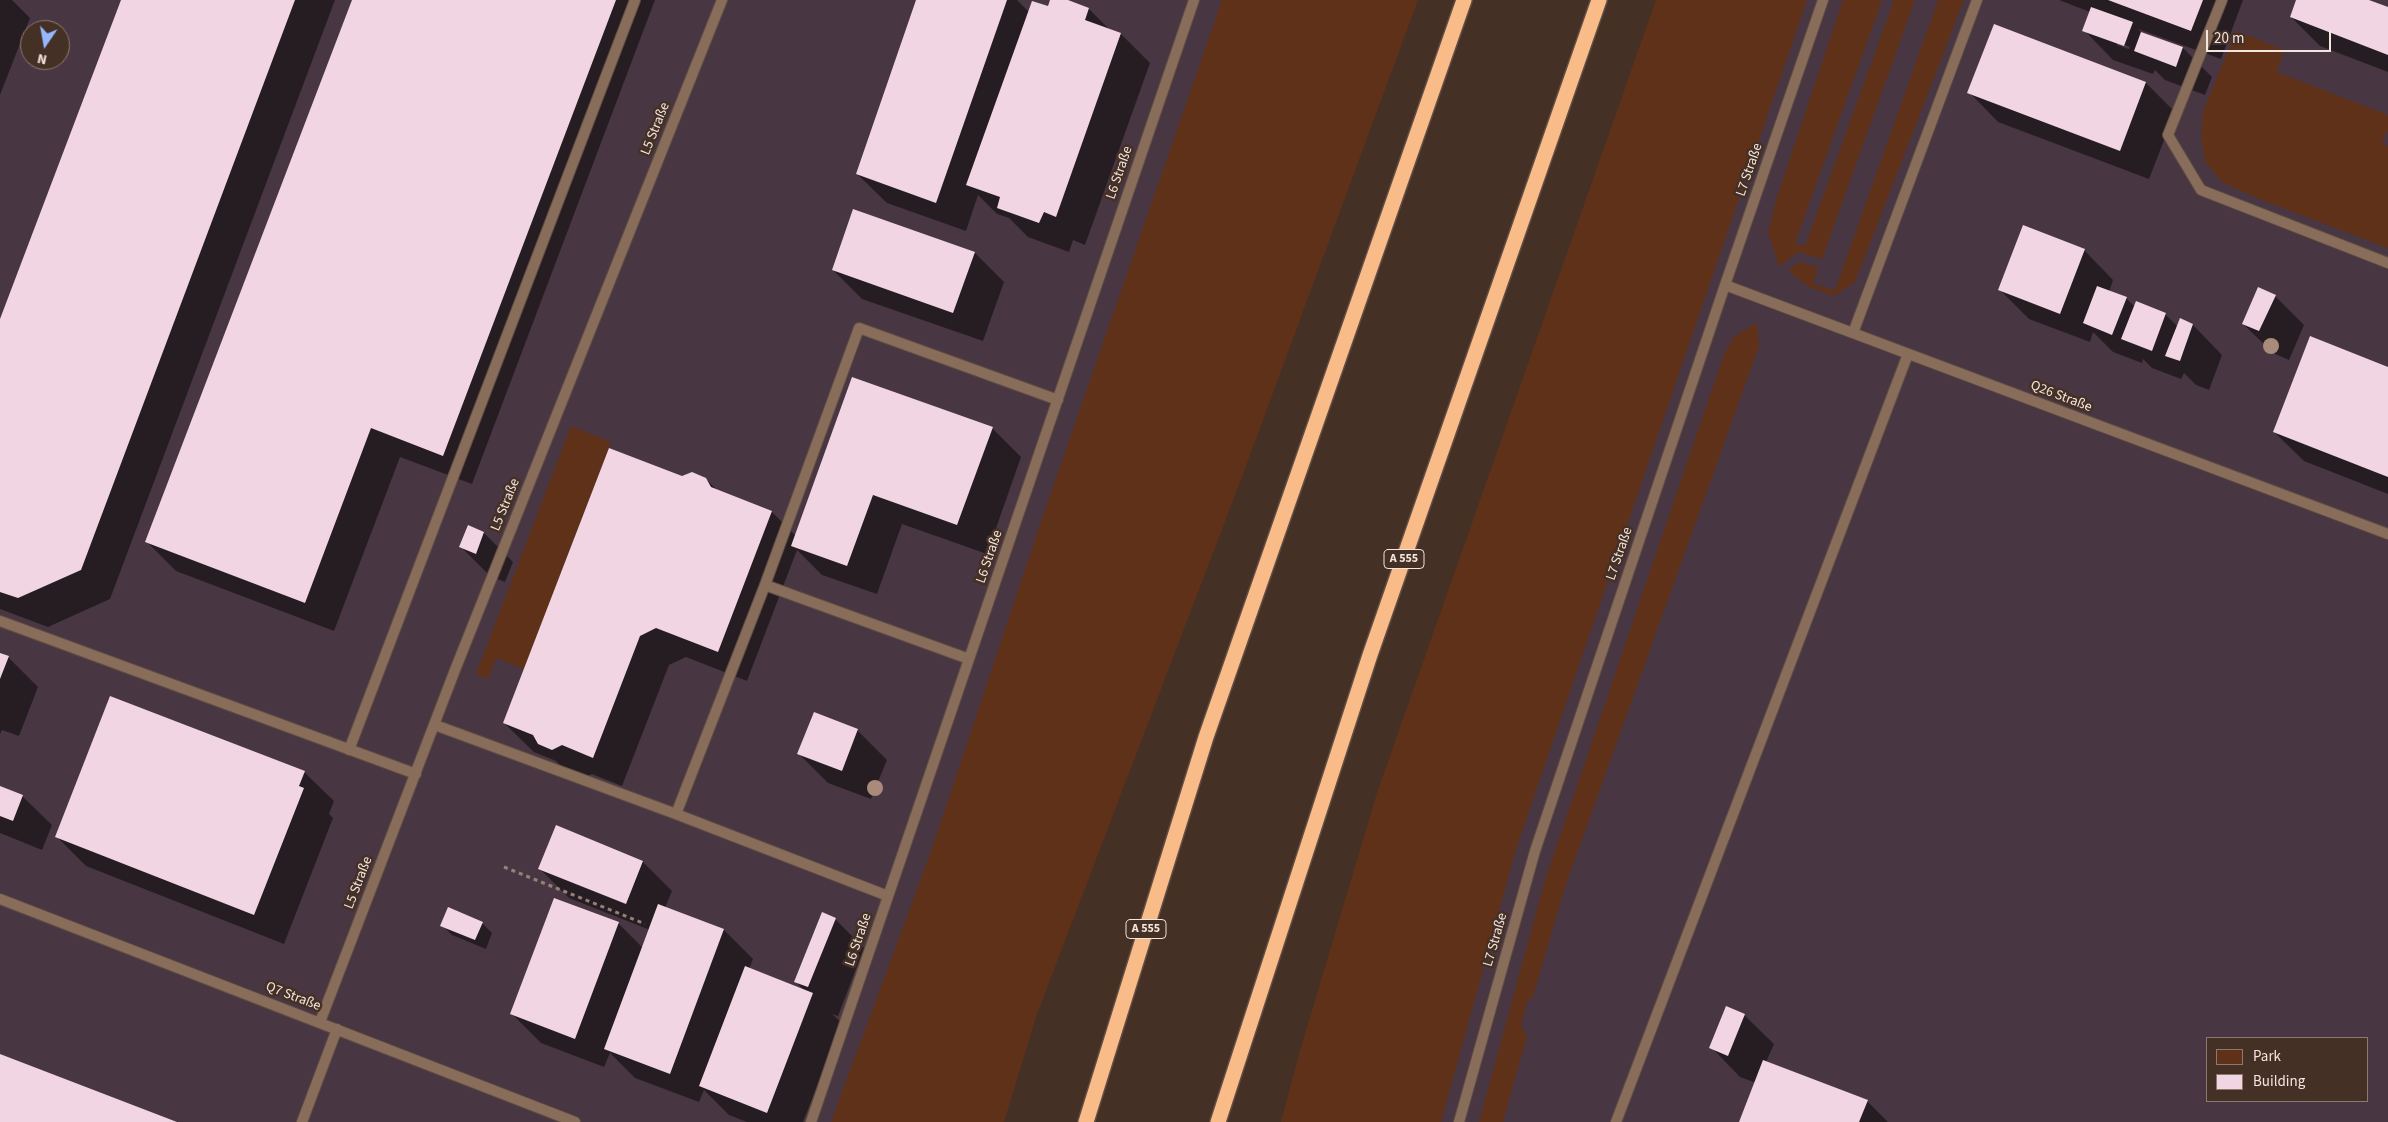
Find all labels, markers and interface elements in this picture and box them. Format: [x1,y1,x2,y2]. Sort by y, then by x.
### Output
north arrow [20,20,70,70]
scale bar [2208,20,2333,52]
text: 20 m [2214,28,2244,49]
text: N [35,48,49,69]
street label: L5 Straße [638,100,674,158]
street label: L7 Straße [1733,141,1767,199]
street label: L6 Straße [1103,144,1137,202]
street label: Q26 Straße [2028,378,2094,416]
street label: L5 Straße [488,476,524,534]
street label: L7 Straße [1603,525,1637,583]
street label: L6 Straße [973,528,1007,586]
road number: A 555 [1384,550,1424,568]
street label: L5 Straße [341,854,377,912]
street label: L6 Straße [842,911,876,969]
street label: L7 Straße [1480,911,1512,969]
road number: A 555 [1126,920,1166,939]
street label: Q7 Straße [263,979,323,1015]
legend [2206,1037,2368,1102]
text: Park [2253,1046,2281,1067]
text: Building [2253,1071,2305,1092]

